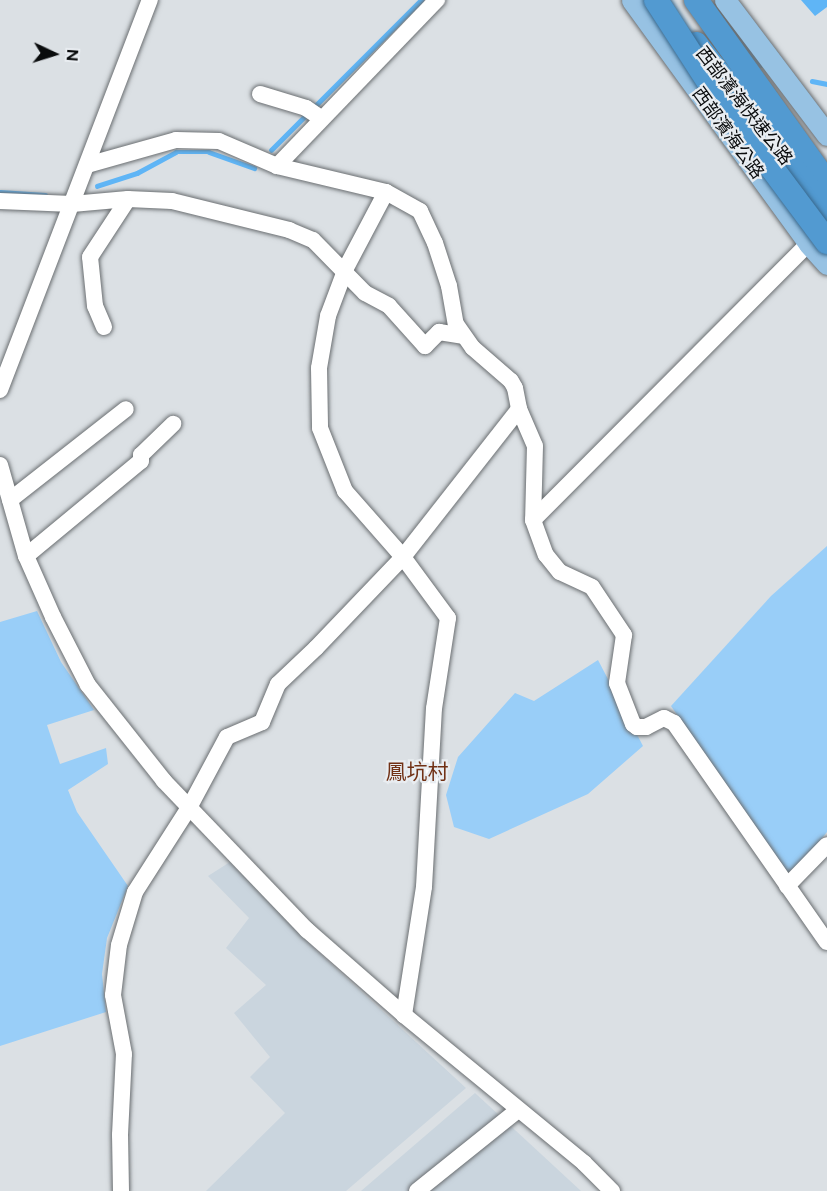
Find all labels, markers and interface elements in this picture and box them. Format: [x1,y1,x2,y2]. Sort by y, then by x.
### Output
north arrow [24,24,84,84]
street label: 西部濱海快速公路 [691,43,797,169]
text: N [63,48,82,62]
street label: 西部濱海公路 [688,83,768,183]
district label: 鳳坑村 [386,759,448,785]

